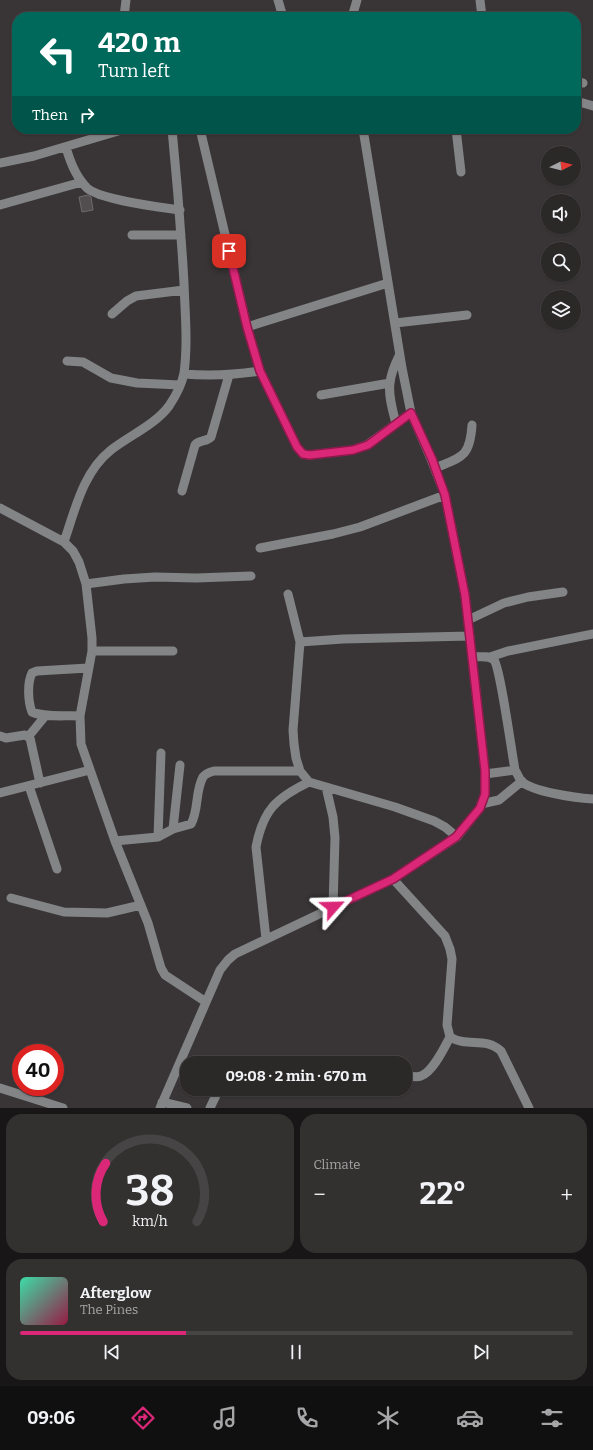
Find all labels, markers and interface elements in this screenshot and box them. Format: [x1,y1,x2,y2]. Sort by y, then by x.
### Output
text: 420 m [98,26,180,59]
icon: left [32,28,84,80]
text: Turn left [98,60,170,82]
icon: right [76,104,98,126]
text: Then [32,106,68,124]
north arrow [541,146,581,186]
map controls [541,146,581,330]
button: sound [541,194,581,234]
pin [212,234,246,268]
icon: arrive [218,240,240,262]
button: search [541,242,581,282]
button: layers [541,290,581,330]
position arrow [312,886,354,928]
speed limit sign: 40 [12,1044,64,1096]
text: 09:08 · 2 min · 670 m [225,1067,367,1085]
text: Climate [314,1157,360,1172]
text: 38 [125,1165,174,1215]
text: 22° [420,1176,467,1212]
text: − [314,1181,326,1208]
text: + [560,1181,573,1208]
text: km/h [132,1212,168,1229]
text: Afterglow [80,1284,151,1302]
text: The Pines [80,1302,138,1317]
icon: previous [101,1341,123,1363]
icon: pause [285,1341,307,1363]
icon: next [470,1341,492,1363]
icon: directions [129,1404,157,1432]
icon: music [211,1404,239,1432]
icon: phone [293,1404,321,1432]
icon: climate [374,1404,402,1432]
icon: car [456,1404,484,1432]
icon: filters [538,1404,566,1432]
text: 09:06 [27,1407,75,1429]

